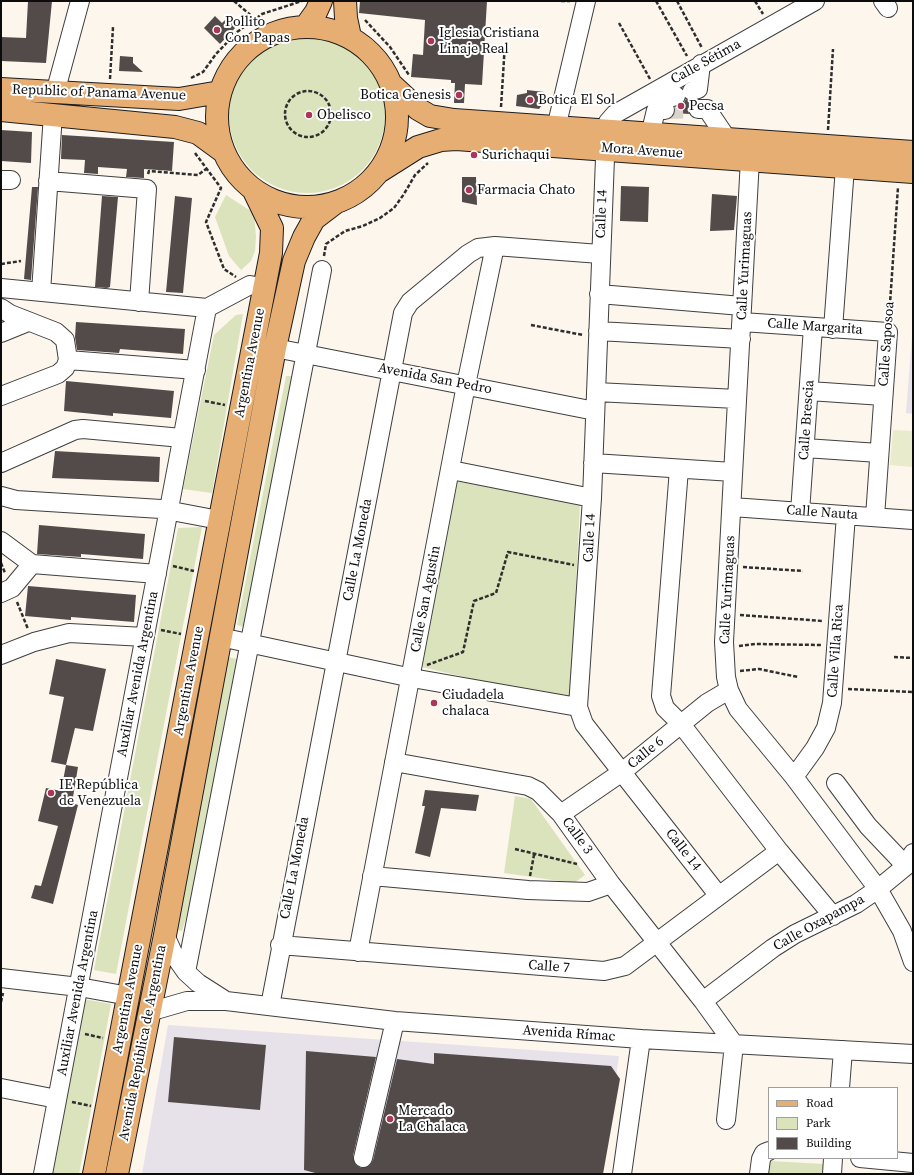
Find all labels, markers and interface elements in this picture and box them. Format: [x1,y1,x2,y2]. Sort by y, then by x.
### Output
place label: Pollito Con Papas [225,14,290,46]
marker: Pollito Con Papas [212,25,222,35]
place label: Iglesia Cristiana Linaje Real [439,25,539,58]
marker: Iglesia Cristiana Linaje Real [426,36,436,46]
street label: Calle Sétima [668,36,744,88]
street label: Republic of Panama Avenue [12,82,186,104]
place label: Botica Genesis [360,87,451,103]
marker: Botica Genesis [454,90,464,100]
place label: Botica El Sol [538,92,615,108]
marker: Botica El Sol [525,95,535,105]
place label: Pecsa [689,98,724,114]
marker: Pecsa [676,101,686,111]
place label: Obelisco [317,107,371,123]
marker: Obelisco [304,110,314,120]
street label: Mora Avenue [600,140,684,162]
place label: Surichaqui [482,147,550,163]
marker: Surichaqui [469,150,479,160]
place label: Farmacia Chato [477,182,575,198]
marker: Farmacia Chato [464,185,474,195]
street label: Calle 14 [593,189,611,239]
street label: Calle Yurimaguas [734,211,756,321]
street label: Calle Saposoa [876,301,898,387]
street label: Argentina Avenue [231,307,269,419]
street label: Calle Margarita [767,315,863,339]
street label: Avenida San Pedro [377,360,493,398]
street label: Calle Brescia [796,379,818,461]
street label: Calle La Moneda [340,497,376,603]
street label: Calle Nauta [786,502,858,524]
street label: Calle 14 [580,513,600,563]
street label: Calle Yurimaguas [717,535,739,645]
street label: Calle San Agustin [407,544,445,654]
street label: Auxiliar Avenida Argentina [114,590,162,758]
street label: Calle Villa Rica [824,604,848,698]
street label: Argentina Avenue [170,625,208,737]
place label: Ciudadela chalaca [442,687,504,720]
marker: Ciudadela chalaca [429,698,439,708]
street label: Calle 6 [625,733,667,773]
place label: IE República de Venezuela [59,777,141,810]
marker: IE República de Venezuela [46,788,56,798]
street label: Calle 3 [558,814,596,858]
street label: Calle La Moneda [277,815,313,921]
street label: Calle 14 [661,826,705,874]
street label: Calle Oxapampa [771,891,867,955]
street label: Auxiliar Avenida Argentina [54,909,102,1077]
street label: Argentina Avenue [109,943,147,1055]
street label: Avenida República de Argentina [116,944,170,1142]
street label: Calle 7 [528,957,570,977]
street label: Avenida Rímac [522,1022,616,1046]
legend [768,1087,898,1159]
text: Road [806,1095,833,1111]
place label: Mercado La Chalaca [398,1103,466,1136]
marker: Mercado La Chalaca [385,1114,395,1124]
text: Park [806,1115,831,1131]
text: Building [806,1135,851,1151]

